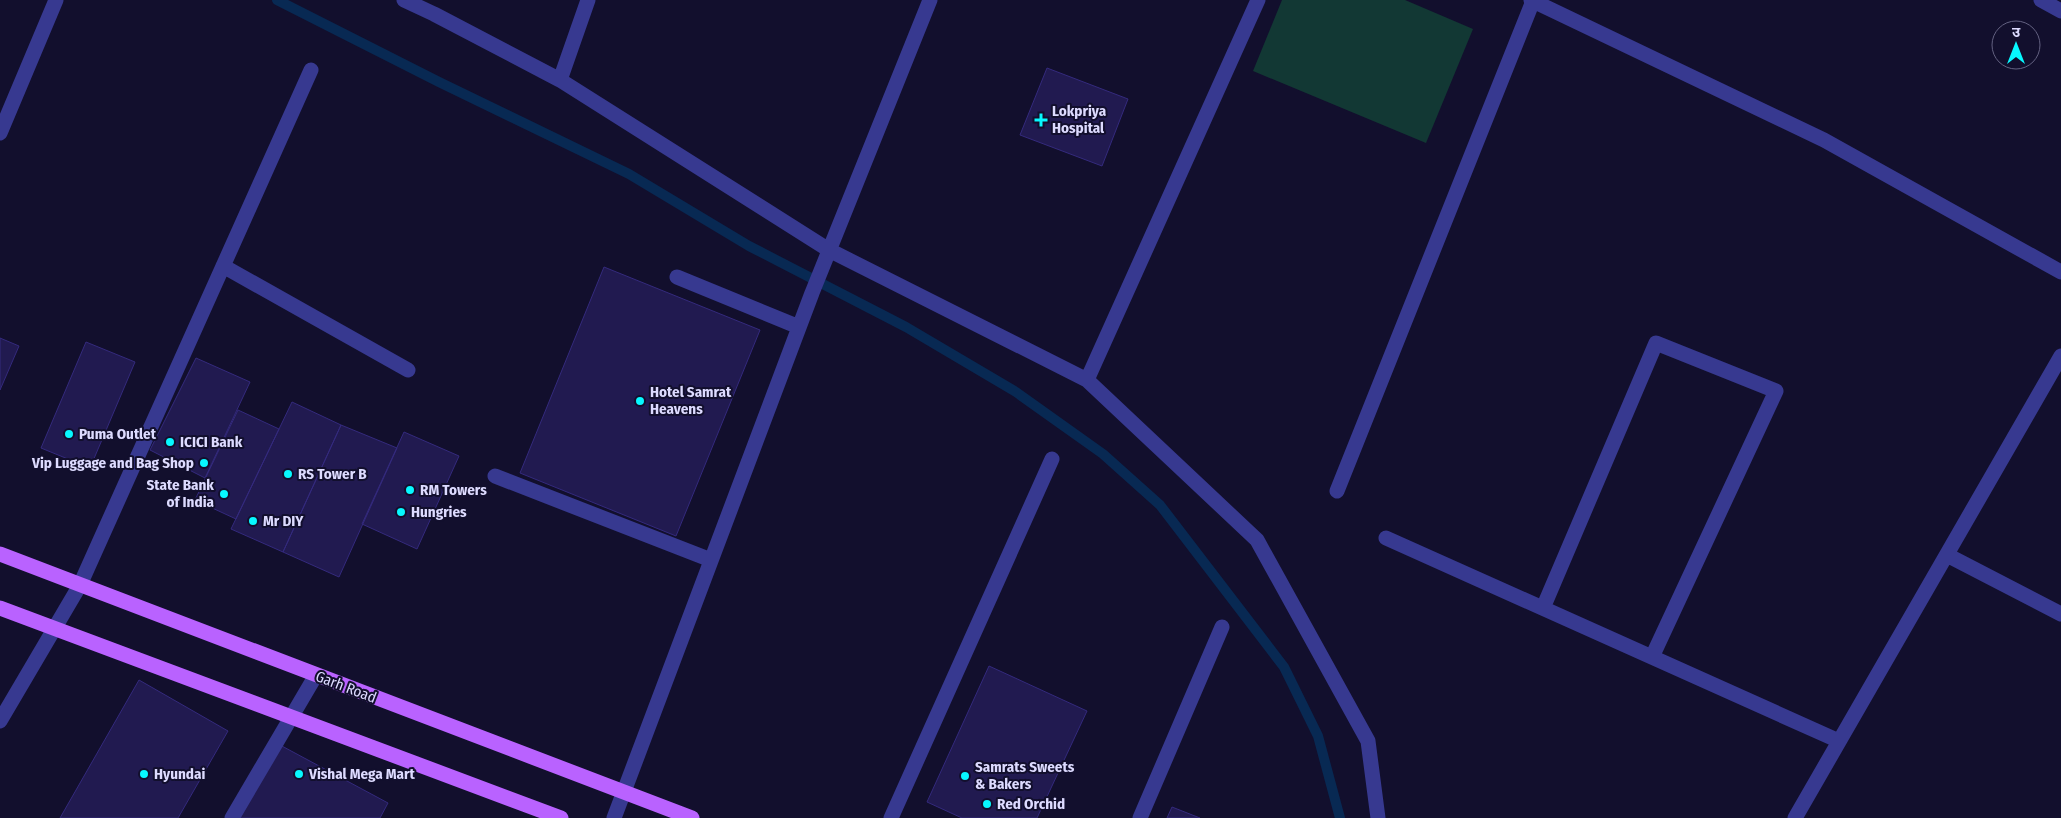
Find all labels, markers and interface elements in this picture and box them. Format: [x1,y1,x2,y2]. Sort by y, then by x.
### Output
north arrow [1991,20,2041,70]
text: उ [2012,24,2021,41]
place label: Lokpriya Hospital [1052,102,1107,137]
marker: Lokpriya Hospital [1034,113,1048,127]
place label: Hotel Samrat Heavens [650,383,732,418]
marker: Hotel Samrat Heavens [634,395,646,407]
place label: Puma Outlet [79,425,157,443]
marker: Puma Outlet [63,428,75,440]
place label: ICICI Bank [180,433,243,451]
marker: ICICI Bank [164,436,176,448]
place label: Vip Luggage and Bag Shop [31,454,194,472]
marker: Vip Luggage and Bag Shop [198,457,210,469]
place label: RS Tower B [298,465,367,483]
marker: RS Tower B [282,468,294,480]
place label: State Bank of India [147,476,215,511]
place label: RM Towers [420,481,487,499]
marker: RM Towers [404,484,416,496]
marker: State Bank of India [218,488,230,500]
place label: Hungries [411,503,467,521]
marker: Hungries [395,506,407,518]
place label: Mr DIY [263,512,304,530]
marker: Mr DIY [247,515,259,527]
street label: Garh Road [313,667,379,707]
place label: Samrats Sweets & Bakers [975,758,1075,793]
place label: Hyundai [154,765,205,783]
place label: Vishal Mega Mart [308,765,416,783]
marker: Hyundai [138,768,150,780]
marker: Vishal Mega Mart [293,768,305,780]
marker: Samrats Sweets & Bakers [959,770,971,782]
place label: Red Orchid [997,795,1065,813]
marker: Red Orchid [981,798,993,810]

